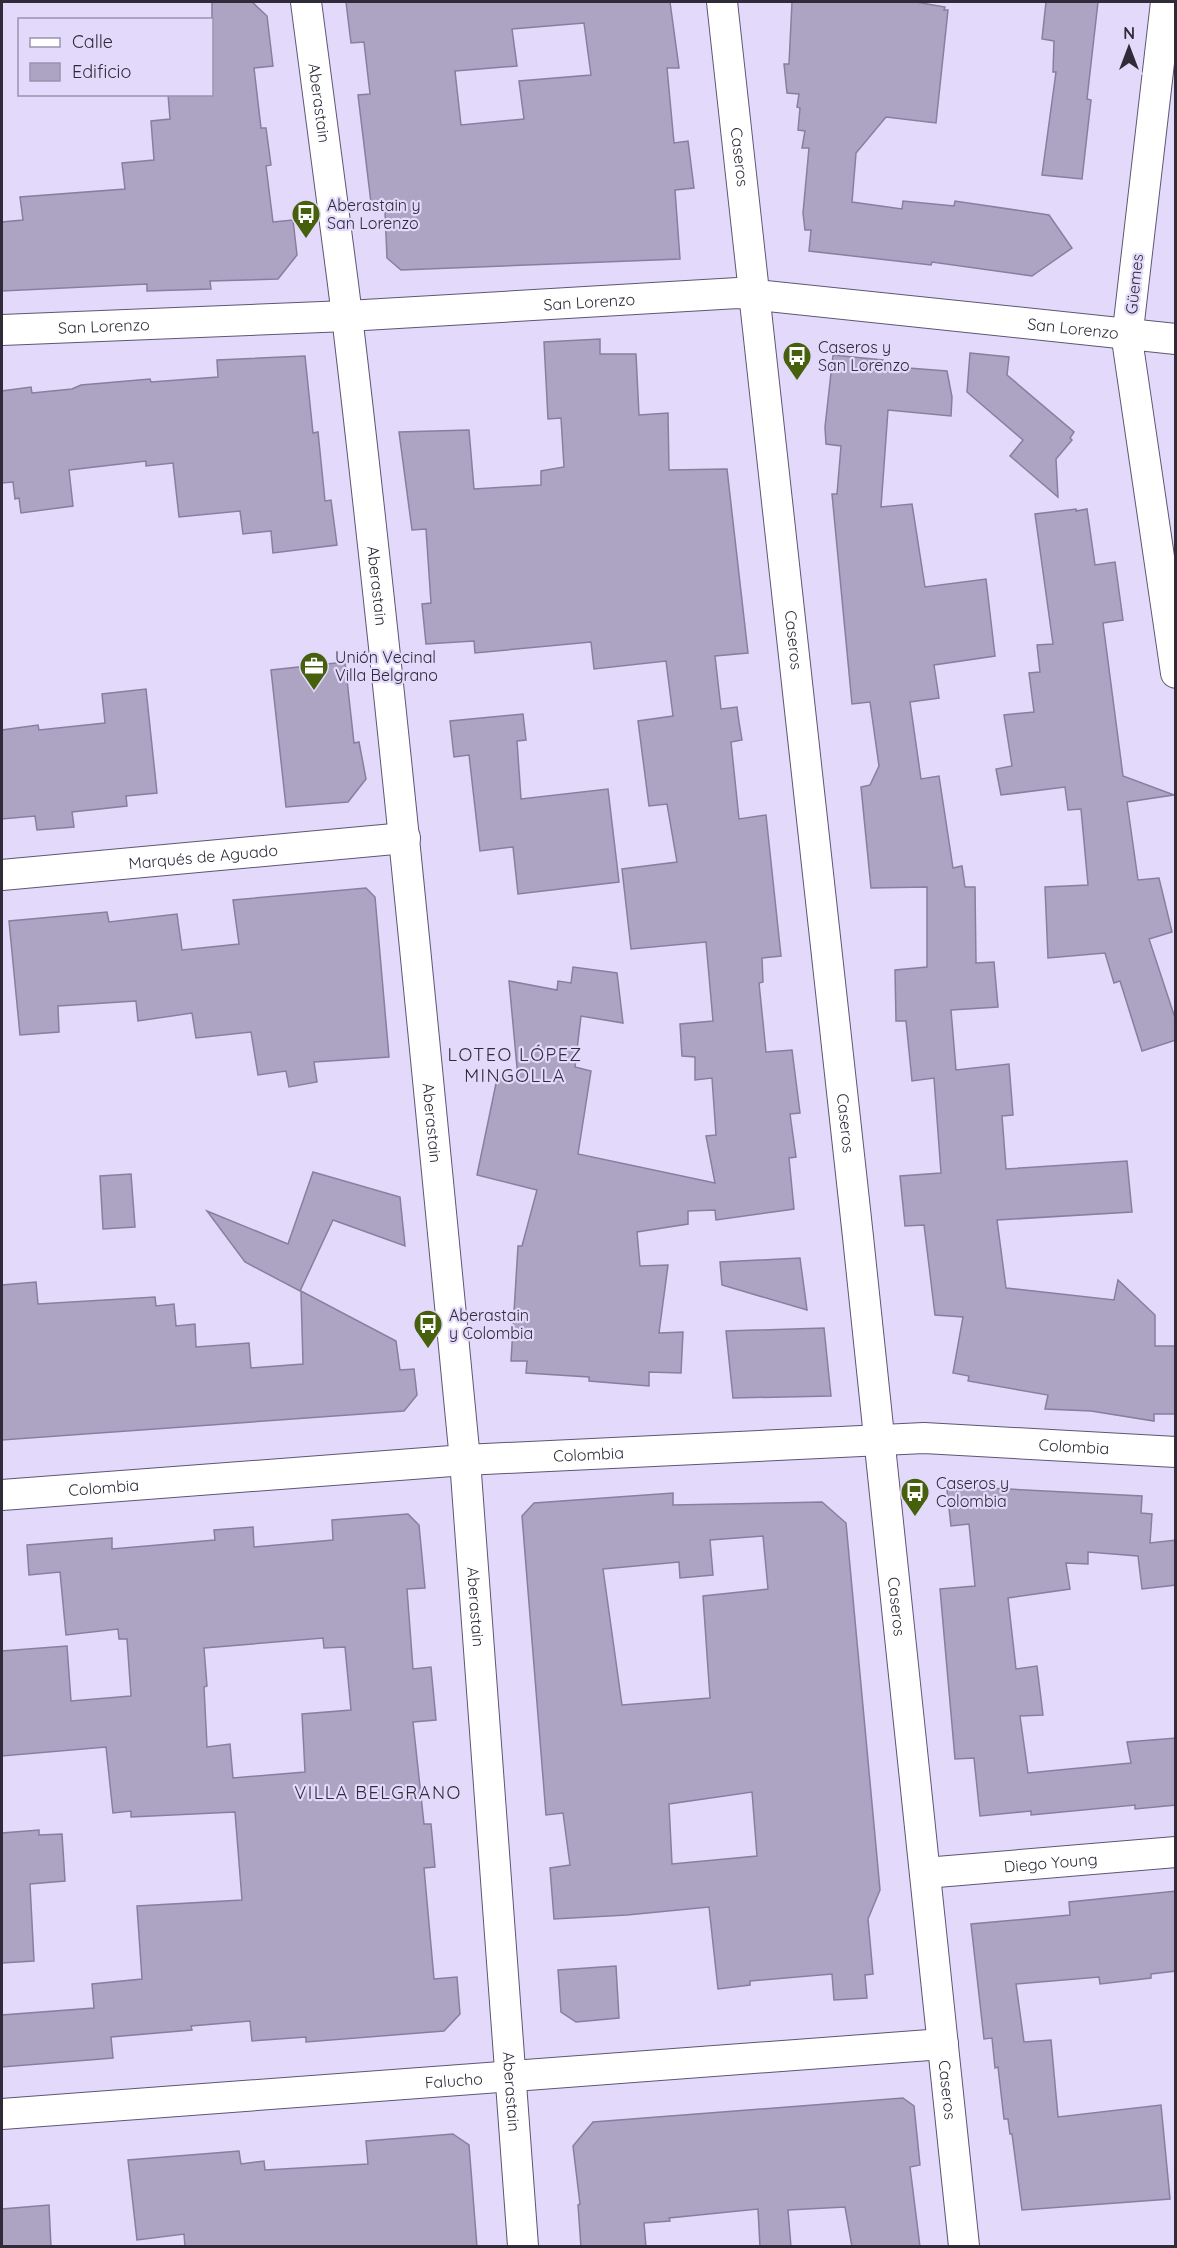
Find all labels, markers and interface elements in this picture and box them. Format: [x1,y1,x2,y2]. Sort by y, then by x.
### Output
legend [18,18,213,96]
north arrow [1099,18,1159,78]
text: N [1123,23,1135,43]
text: Calle [72,30,113,53]
text: Edificio [72,60,131,83]
street label: Aberastain [304,62,335,144]
street label: Caseros [727,126,753,188]
place label: Aberastain y San Lorenzo [327,195,421,233]
bus stop icon: Aberastain y San Lorenzo [290,198,322,240]
street label: Güemes [1121,253,1147,315]
street label: San Lorenzo [543,289,636,314]
street label: San Lorenzo [1026,313,1120,343]
street label: San Lorenzo [58,314,150,338]
place label: Caseros y San Lorenzo [818,337,910,375]
bus stop icon: Caseros y San Lorenzo [781,340,813,382]
street label: Aberastain [363,545,392,627]
street label: Caseros [781,609,807,671]
place label: Unión Vecinal Villa Belgrano [335,647,438,685]
office icon: Unión Vecinal Villa Belgrano [298,650,330,692]
street label: Marqués de Aguado [128,840,279,873]
district label: LOTEO LÓPEZ MINGOLLA [447,1043,583,1087]
street label: Aberastain [418,1082,446,1164]
street label: Caseros [833,1092,859,1154]
place label: Aberastain y Colombia [449,1305,533,1343]
bus stop icon: Aberastain y Colombia [412,1308,444,1350]
street label: Colombia [1038,1434,1110,1458]
street label: Colombia [553,1442,624,1466]
place label: Caseros y Colombia [936,1473,1009,1511]
street label: Colombia [68,1475,140,1500]
bus stop icon: Caseros y Colombia [899,1476,931,1518]
street label: Aberastain [463,1566,489,1648]
street label: Caseros [884,1576,910,1637]
district label: VILLA BELGRANO [294,1781,462,1804]
street label: Diego Young [1003,1849,1098,1876]
street label: Aberastain [499,2051,525,2132]
street label: Caseros [934,2059,961,2121]
street label: Falucho [424,2068,484,2093]

